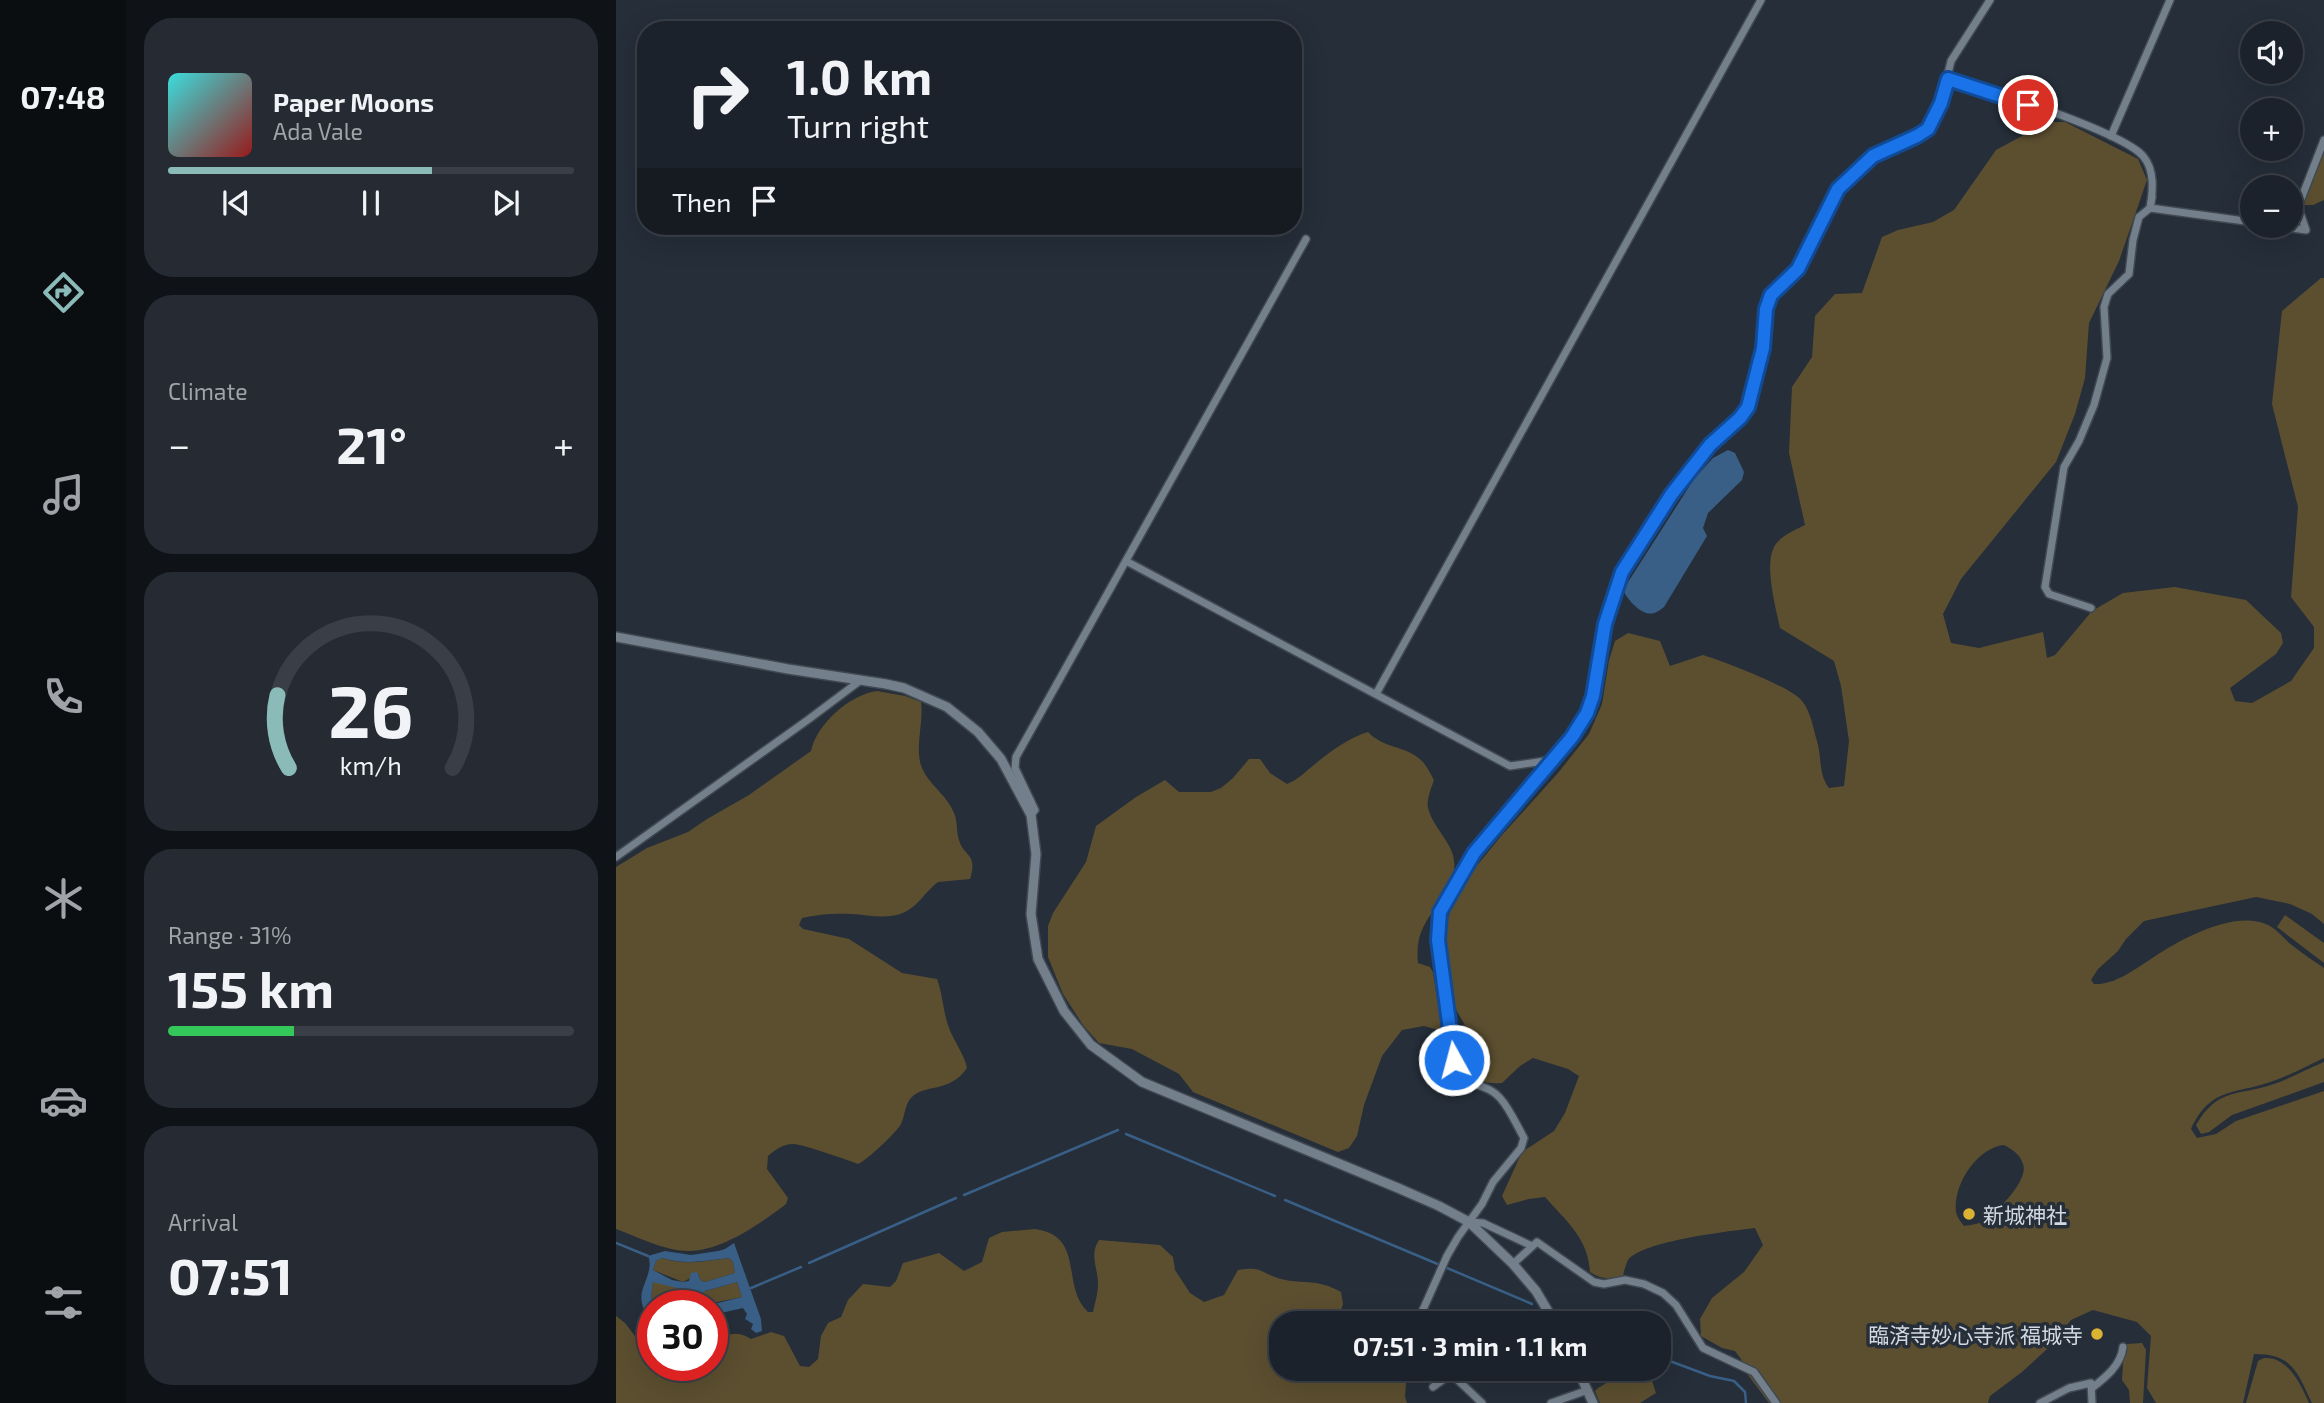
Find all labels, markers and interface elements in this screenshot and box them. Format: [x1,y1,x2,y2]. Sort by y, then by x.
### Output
map controls [2240,21,2303,238]
button: sound [2240,21,2303,84]
text: 1.0 km [787,46,932,105]
icon: right [672,49,763,140]
pin [1998,75,2058,135]
text: 07:48 [20,77,106,115]
text: Paper Moons [273,86,434,117]
icon: arrive [2009,86,2047,124]
button: + [2240,98,2303,161]
text: Turn right [787,106,929,144]
text: Ada Vale [273,117,363,145]
button: − [2240,175,2303,238]
icon: arrive [745,182,783,220]
icon: previous [217,184,255,222]
icon: pause [352,184,390,222]
icon: next [487,184,525,222]
text: Then [672,186,731,217]
icon: directions [39,268,88,317]
text: Climate [168,377,248,405]
text: 21° [336,412,407,474]
text: − [168,421,190,467]
text: + [553,421,574,467]
icon: music [39,470,88,519]
text: 26 [328,665,414,753]
icon: phone [39,672,88,721]
text: km/h [340,749,402,779]
icon: climate [39,874,88,923]
text: Range · 31% [168,921,292,949]
text: 155 km [168,956,334,1018]
position arrow [1417,1023,1491,1097]
icon: car [39,1076,88,1125]
place label: 新城神社 [1983,1202,2067,1227]
marker: 新城神社 [1961,1206,1977,1222]
text: Arrival [168,1208,238,1236]
text: 07:51 [168,1243,293,1305]
icon: filters [39,1278,88,1327]
speed limit sign: 30 [637,1290,728,1381]
place label: 臨済寺妙心寺派 福城寺 [1868,1322,2083,1347]
marker: 臨済寺妙心寺派 福城寺 [2089,1326,2105,1342]
text: 07:51 · 3 min · 1.1 km [1353,1330,1587,1361]

